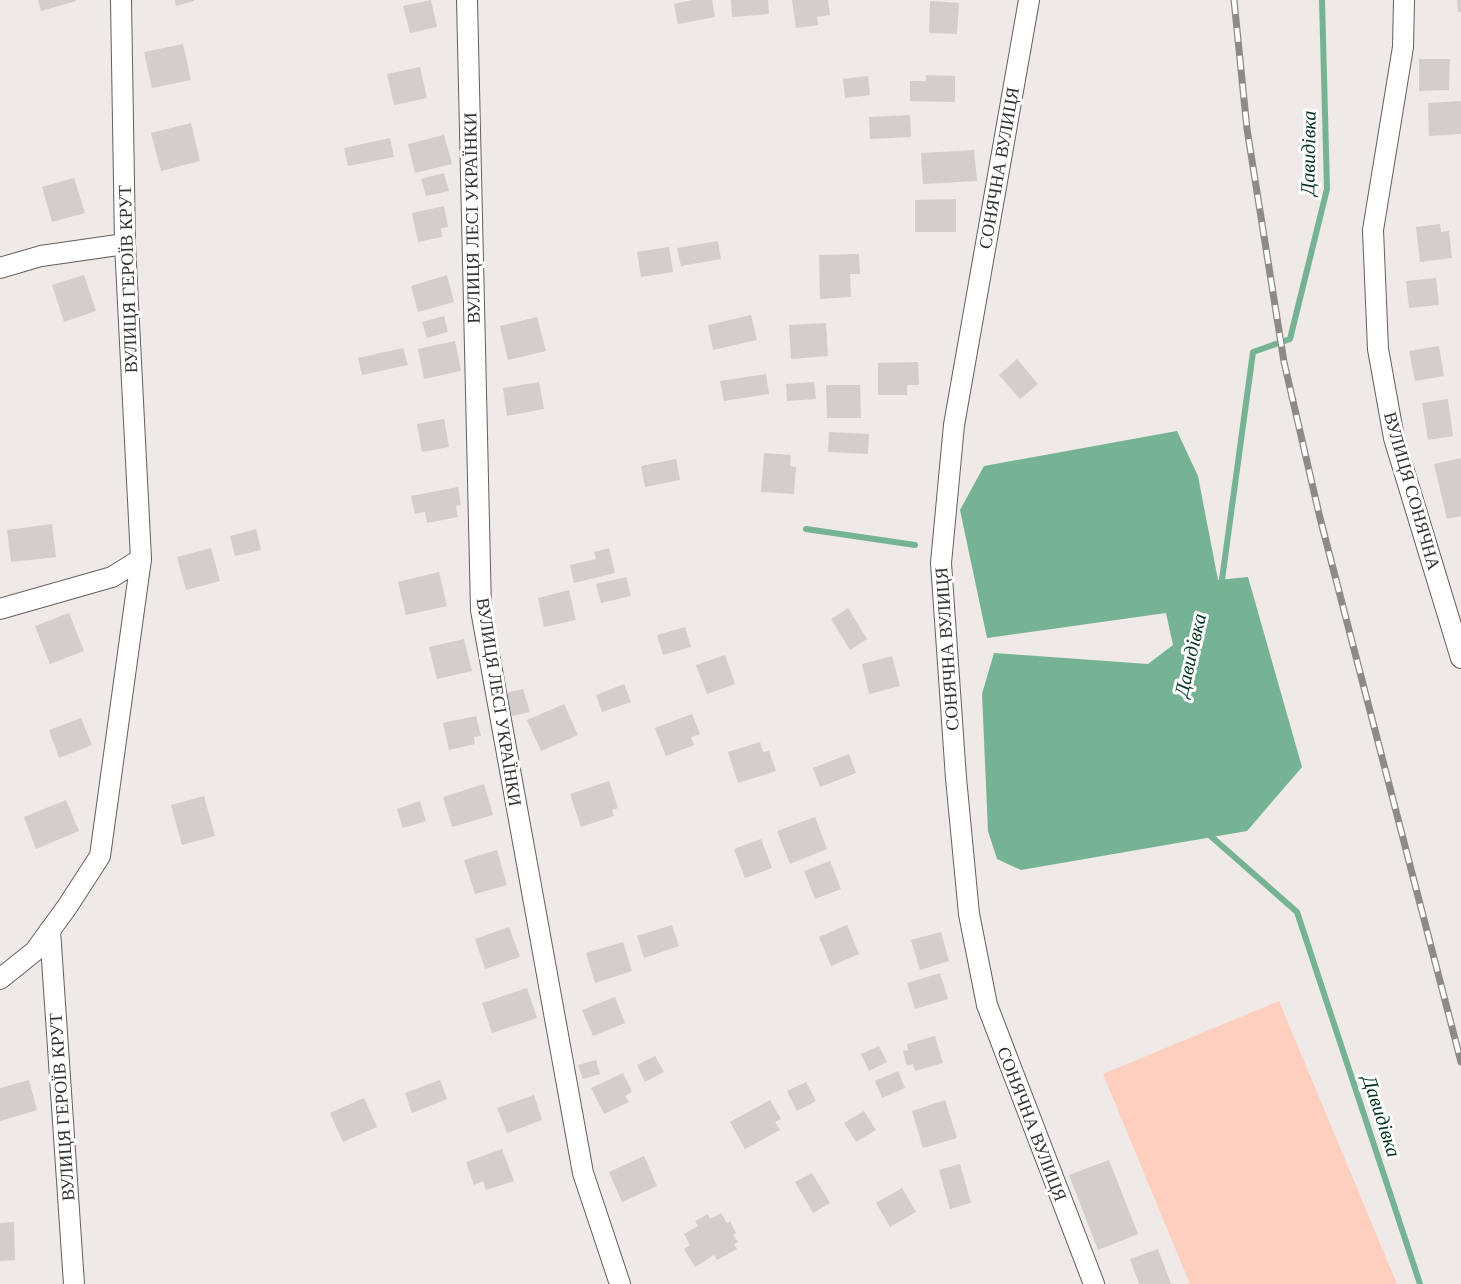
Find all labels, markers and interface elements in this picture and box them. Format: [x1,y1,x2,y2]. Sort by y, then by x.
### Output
street label: СОНЯЧНА ВУЛИЦЯ [975,86,1023,250]
water label: Давидівка [1296,111,1321,198]
street label: ВУЛИЦЯ ЛЕСІ УКРАЇНКИ [460,112,484,324]
street label: ВУЛИЦЯ ГЕРОЇВ КРУТ [115,184,141,374]
street label: ВУЛИЦЯ СОНЯЧНА [1380,410,1444,572]
street label: СОНЯЧНА ВУЛИЦЯ [931,567,963,731]
street label: ВУЛИЦЯ ЛЕСІ УКРАЇНКИ [473,596,525,808]
water label: Давидівка [1169,611,1211,701]
street label: ВУЛИЦЯ ГЕРОЇВ КРУТ [45,1012,79,1202]
street label: СОНЯЧНА ВУЛИЦЯ [993,1044,1071,1204]
water label: Давидівка [1357,1070,1406,1160]

